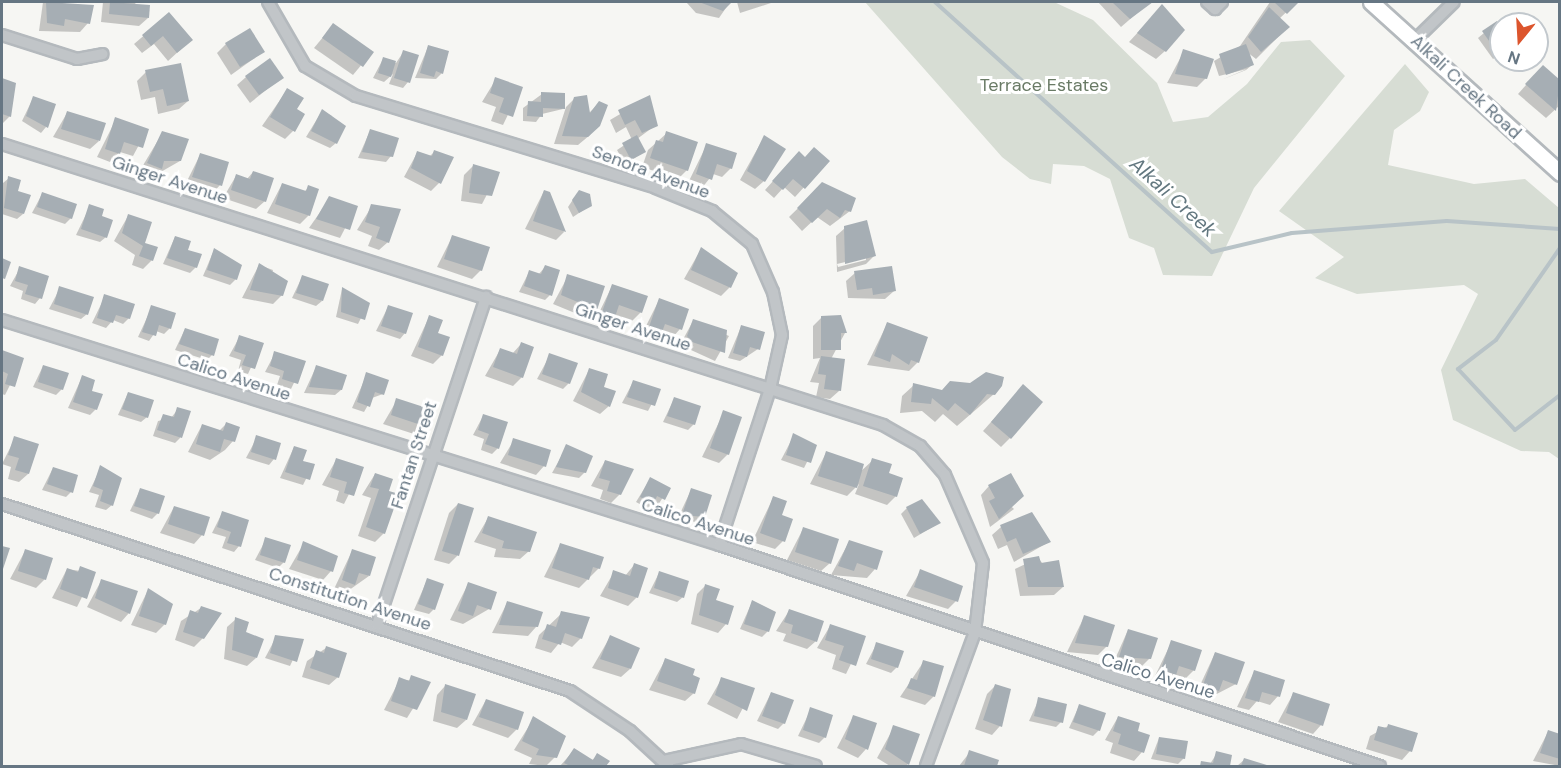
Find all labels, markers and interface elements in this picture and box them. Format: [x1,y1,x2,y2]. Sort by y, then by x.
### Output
north arrow [1489,12,1549,72]
street label: Alkali Creek Road [1406,30,1526,144]
text: N [1505,46,1523,69]
park label: Terrace Estates [980,74,1108,96]
street label: Senora Avenue [589,141,713,203]
street label: Ginger Avenue [109,151,231,209]
water label: Alkali Creek [1125,152,1221,242]
street label: Ginger Avenue [572,298,694,356]
street label: Calico Avenue [175,349,293,405]
street label: Fantan Street [386,398,442,512]
street label: Calico Avenue [639,494,757,550]
street label: Constitution Avenue [266,563,434,635]
street label: Calico Avenue [1098,648,1218,704]

